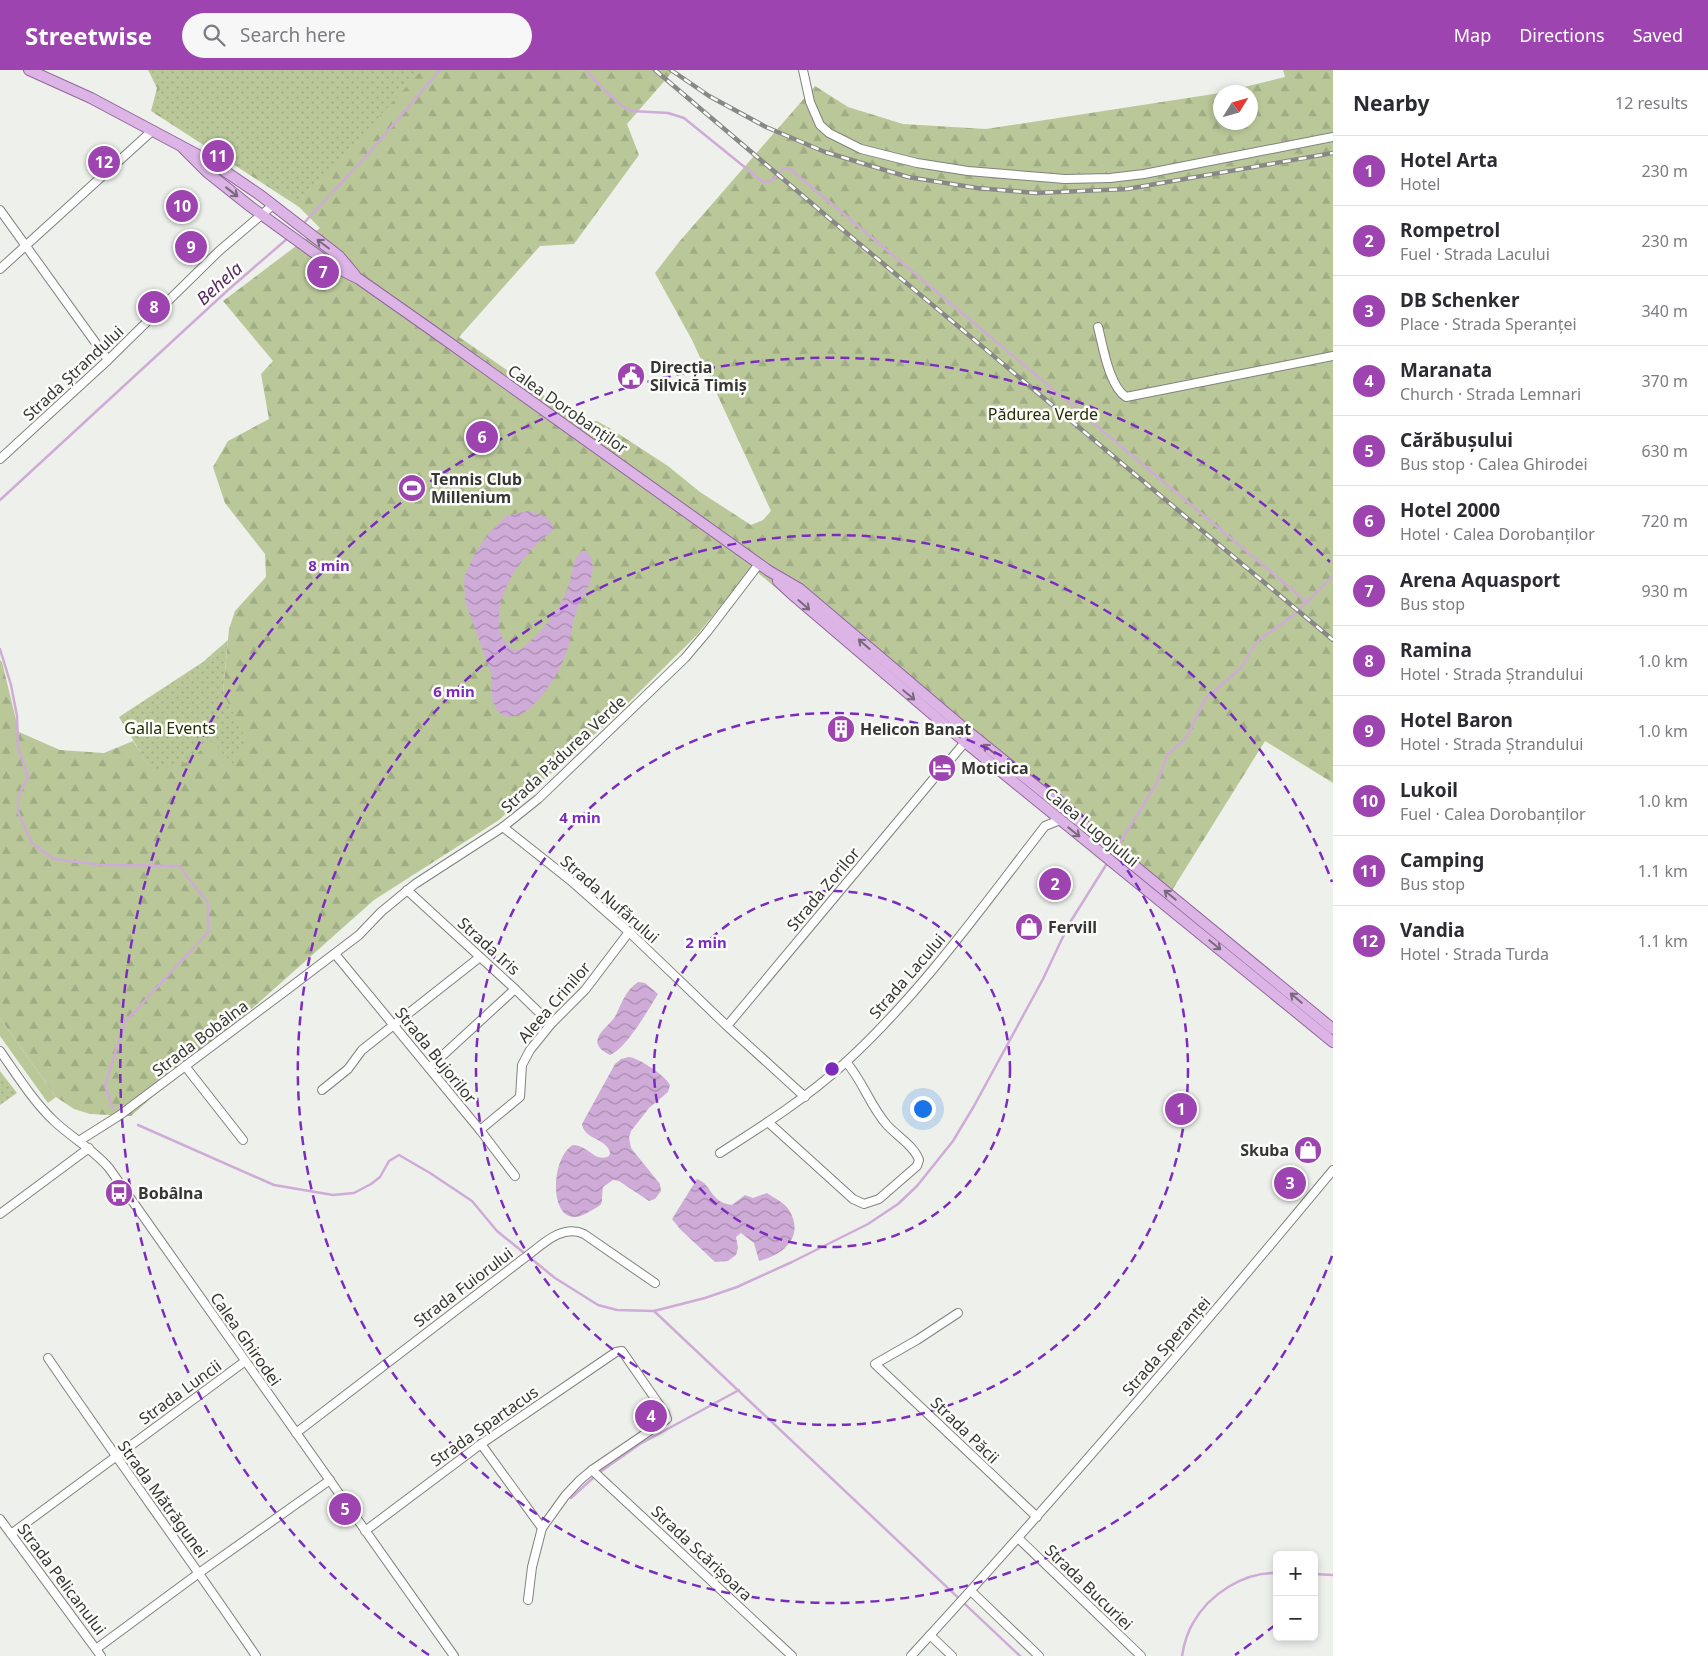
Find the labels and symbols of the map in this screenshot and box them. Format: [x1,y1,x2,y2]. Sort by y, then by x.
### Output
north arrow [1213,85,1258,130]
pin: 11 [202,137,234,175]
pin: 12 [88,143,120,181]
pin: 10 [166,187,198,225]
one-way arrow [226,187,239,198]
pin: 9 [175,228,207,266]
one-way arrow [317,239,330,250]
pin: 7 [307,253,339,291]
water label: Behela [191,256,247,310]
pin: 8 [138,288,170,326]
street label: Strada Ștrandului [18,320,128,426]
place label: Direcția Silvică Timiș [650,356,747,396]
street label: Calea Dorobanților [504,359,633,459]
public building icon: Direcția Silvică Timiș [616,361,646,391]
park label: Pădurea Verde [988,403,1098,425]
pin: 6 [466,418,498,456]
place label: Tennis Club Millenium [431,468,522,508]
sports icon: Tennis Club Millenium [397,473,427,503]
text: 8 min [308,555,350,575]
one-way arrow [797,599,810,611]
one-way arrow [858,639,871,650]
text: 6 min [433,681,475,701]
one-way arrow [902,689,915,700]
street label: Strada Pădurea Verde [496,690,630,818]
building icon: Helicon Banat [826,714,856,744]
park label: Galla Events [124,717,216,739]
place label: Helicon Banat [860,718,971,740]
one-way arrow [983,743,996,754]
hotel icon: Moticica [927,753,957,783]
place label: Moticica [961,757,1029,779]
street label: Calea Lugojului [1040,782,1144,872]
text: 4 min [559,807,601,827]
one-way arrow [1067,826,1080,837]
street label: Strada Zorilor [782,842,865,935]
street label: Strada Nufărului [556,850,664,948]
pin: 2 [1039,865,1071,903]
one-way arrow [1164,889,1177,900]
street label: Strada Iris [453,912,525,980]
shop icon: Fervill [1014,912,1044,942]
place label: Fervill [1048,916,1097,938]
street label: Strada Lacului [864,929,950,1023]
text: 2 min [685,932,727,952]
one-way arrow [1208,939,1221,950]
street label: Aleea Crinilor [513,956,596,1047]
one-way arrow [1289,992,1302,1003]
street label: Strada Bobâlna [148,995,252,1081]
street label: Strada Bujorilor [390,1002,482,1108]
centre of rings [823,1060,841,1078]
pin: 1 [1165,1090,1197,1128]
your location [910,1096,936,1122]
shop icon: Skuba [1293,1135,1323,1165]
place label: Skuba [1240,1139,1289,1161]
pin: 3 [1274,1164,1306,1202]
bus stop icon: Bobâlna [104,1178,134,1208]
place label: Bobâlna [138,1182,203,1204]
street label: Strada Fuiorului [409,1242,517,1332]
street label: Calea Ghirodei [205,1288,287,1390]
street label: Strada Speranței [1117,1292,1215,1400]
street label: Strada Luncii [134,1355,226,1429]
street label: Strada Spartacus [426,1381,542,1471]
street label: Strada Păcii [926,1392,1004,1468]
pin: 4 [635,1397,667,1435]
street label: Strada Mătrăgunei [113,1436,213,1562]
pin: 5 [329,1490,361,1528]
street label: Strada Scărișoara [647,1500,757,1606]
street label: Strada Pelicanului [13,1519,111,1639]
street label: Strada Bucuriei [1040,1539,1138,1635]

